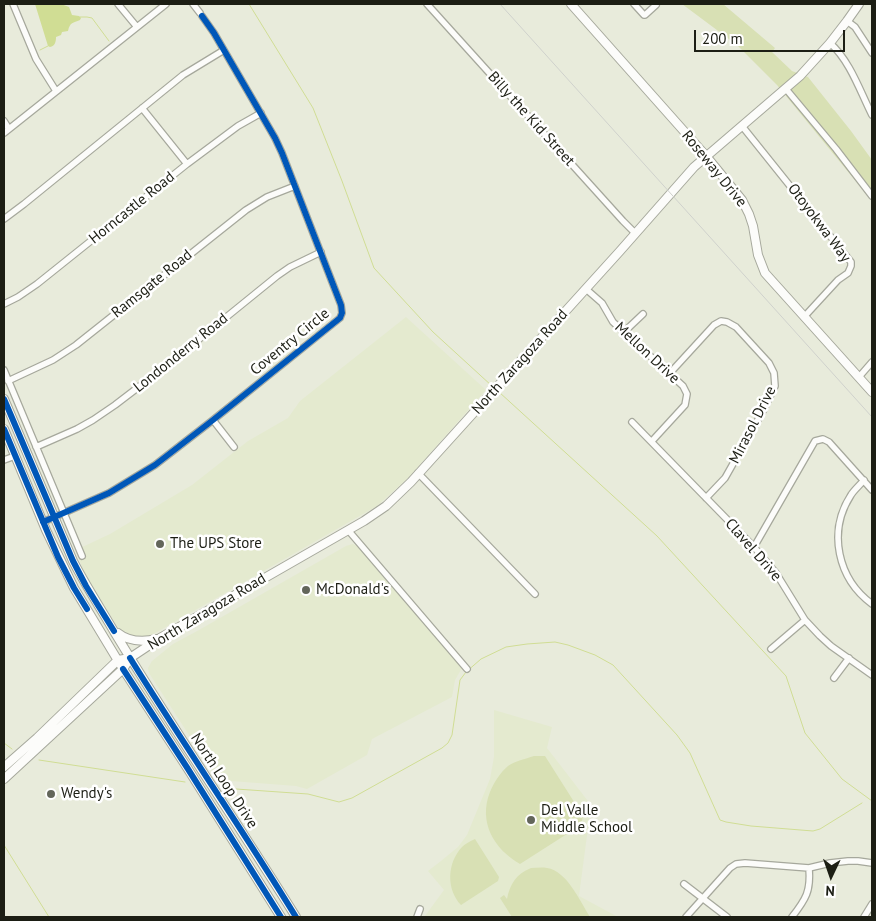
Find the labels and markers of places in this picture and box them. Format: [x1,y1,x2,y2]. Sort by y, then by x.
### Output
place label: The UPS Store [170,535,262,553]
marker: The UPS Store [154,538,166,550]
place label: McDonald's [316,581,389,599]
marker: McDonald's [300,584,312,596]
place label: Wendy's [61,785,112,803]
marker: Wendy's [45,788,57,800]
place label: Del Valle Middle School [541,802,632,837]
marker: Del Valle Middle School [525,814,537,826]

